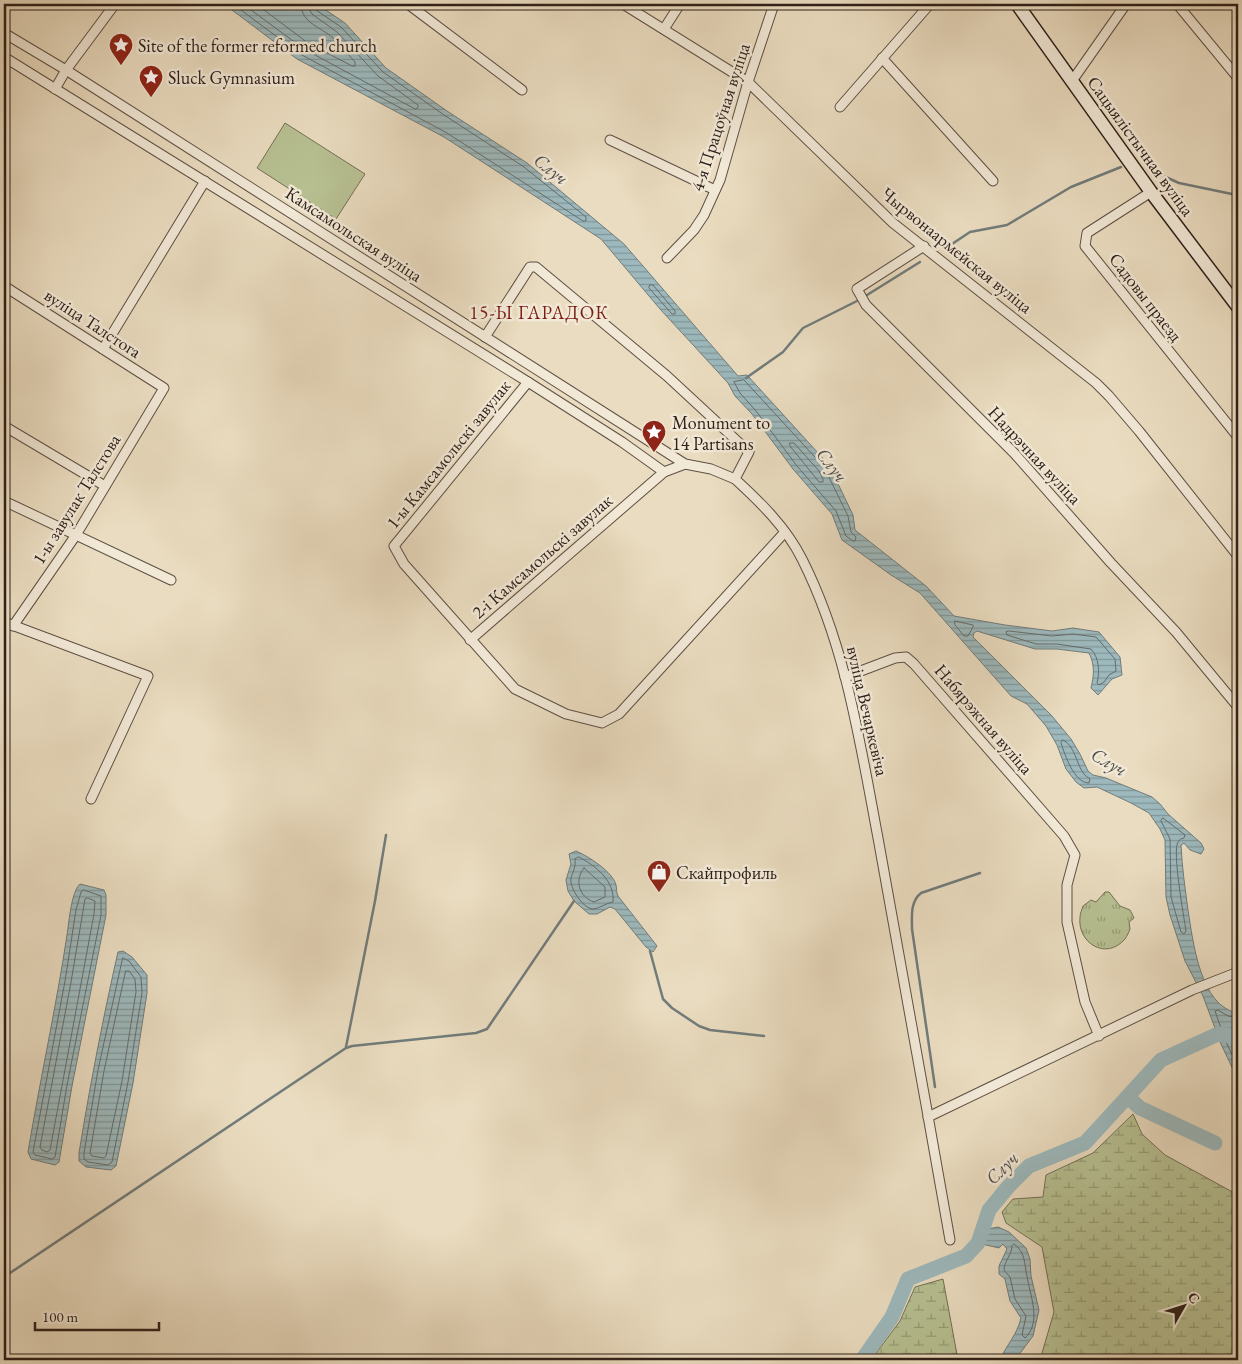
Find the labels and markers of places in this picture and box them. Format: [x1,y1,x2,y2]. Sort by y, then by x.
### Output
place icon: Site of the former reformed church [108,32,134,66]
place label: Site of the former reformed church [138,34,377,57]
place icon: Sluck Gymnasium [138,64,164,98]
place label: Sluck Gymnasium [168,66,295,89]
place label: Monument to 14 Partisans [672,411,770,455]
place icon: Monument to 14 Partisans [641,419,667,453]
shop icon: Скайпрофиль [646,859,672,893]
place label: Скайпрофиль [676,861,777,884]

